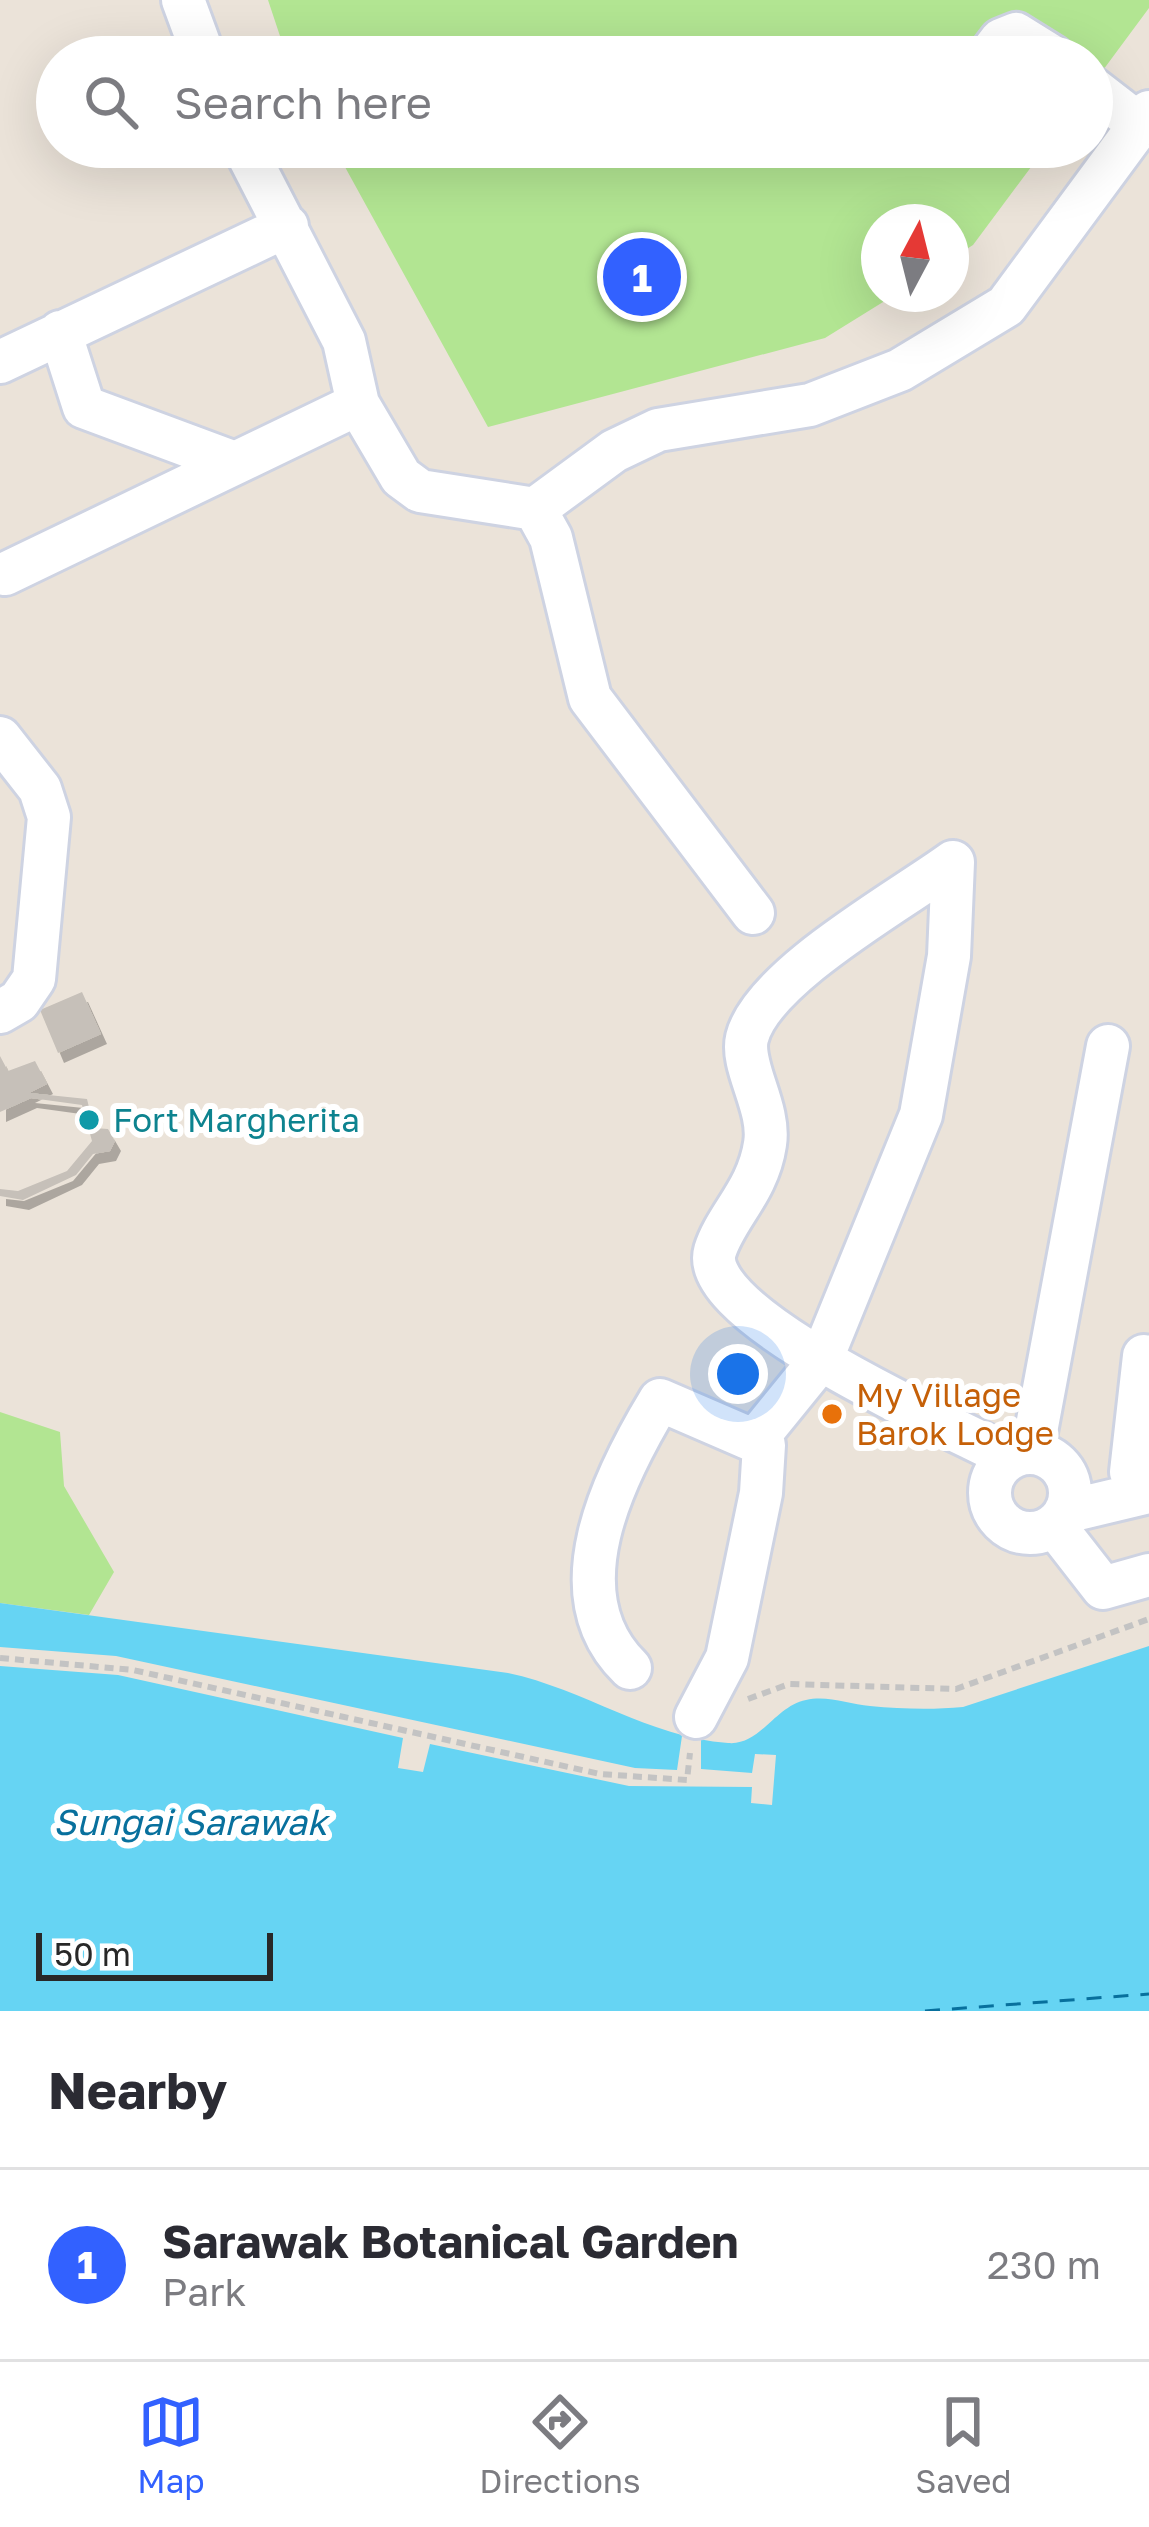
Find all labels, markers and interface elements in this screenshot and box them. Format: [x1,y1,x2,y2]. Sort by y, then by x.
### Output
search box [36,36,1113,168]
icon: search [78,69,144,135]
text: Search here [174,75,432,129]
north arrow [861,204,969,312]
pin: 1 [603,232,681,322]
place label: Fort Margherita [113,1100,360,1139]
marker: Fort Margherita [76,1107,102,1133]
your location [708,1344,768,1404]
place label: My Village Barok Lodge [856,1375,1054,1452]
marker: My Village Barok Lodge [819,1401,845,1427]
water label: Sungai Sarawak [53,1800,331,1843]
scale bar [36,1927,273,1980]
text: 50 m [54,1934,131,1973]
text: Nearby [48,2059,227,2120]
text: Sarawak Botanical Garden [162,2214,738,2268]
text: 1 [77,2241,97,2288]
text: 230 m [987,2241,1101,2288]
text: Park [162,2268,246,2315]
tab: Map [137,2389,205,2500]
tab: Directions [479,2389,641,2500]
tab: Saved [915,2389,1012,2500]

